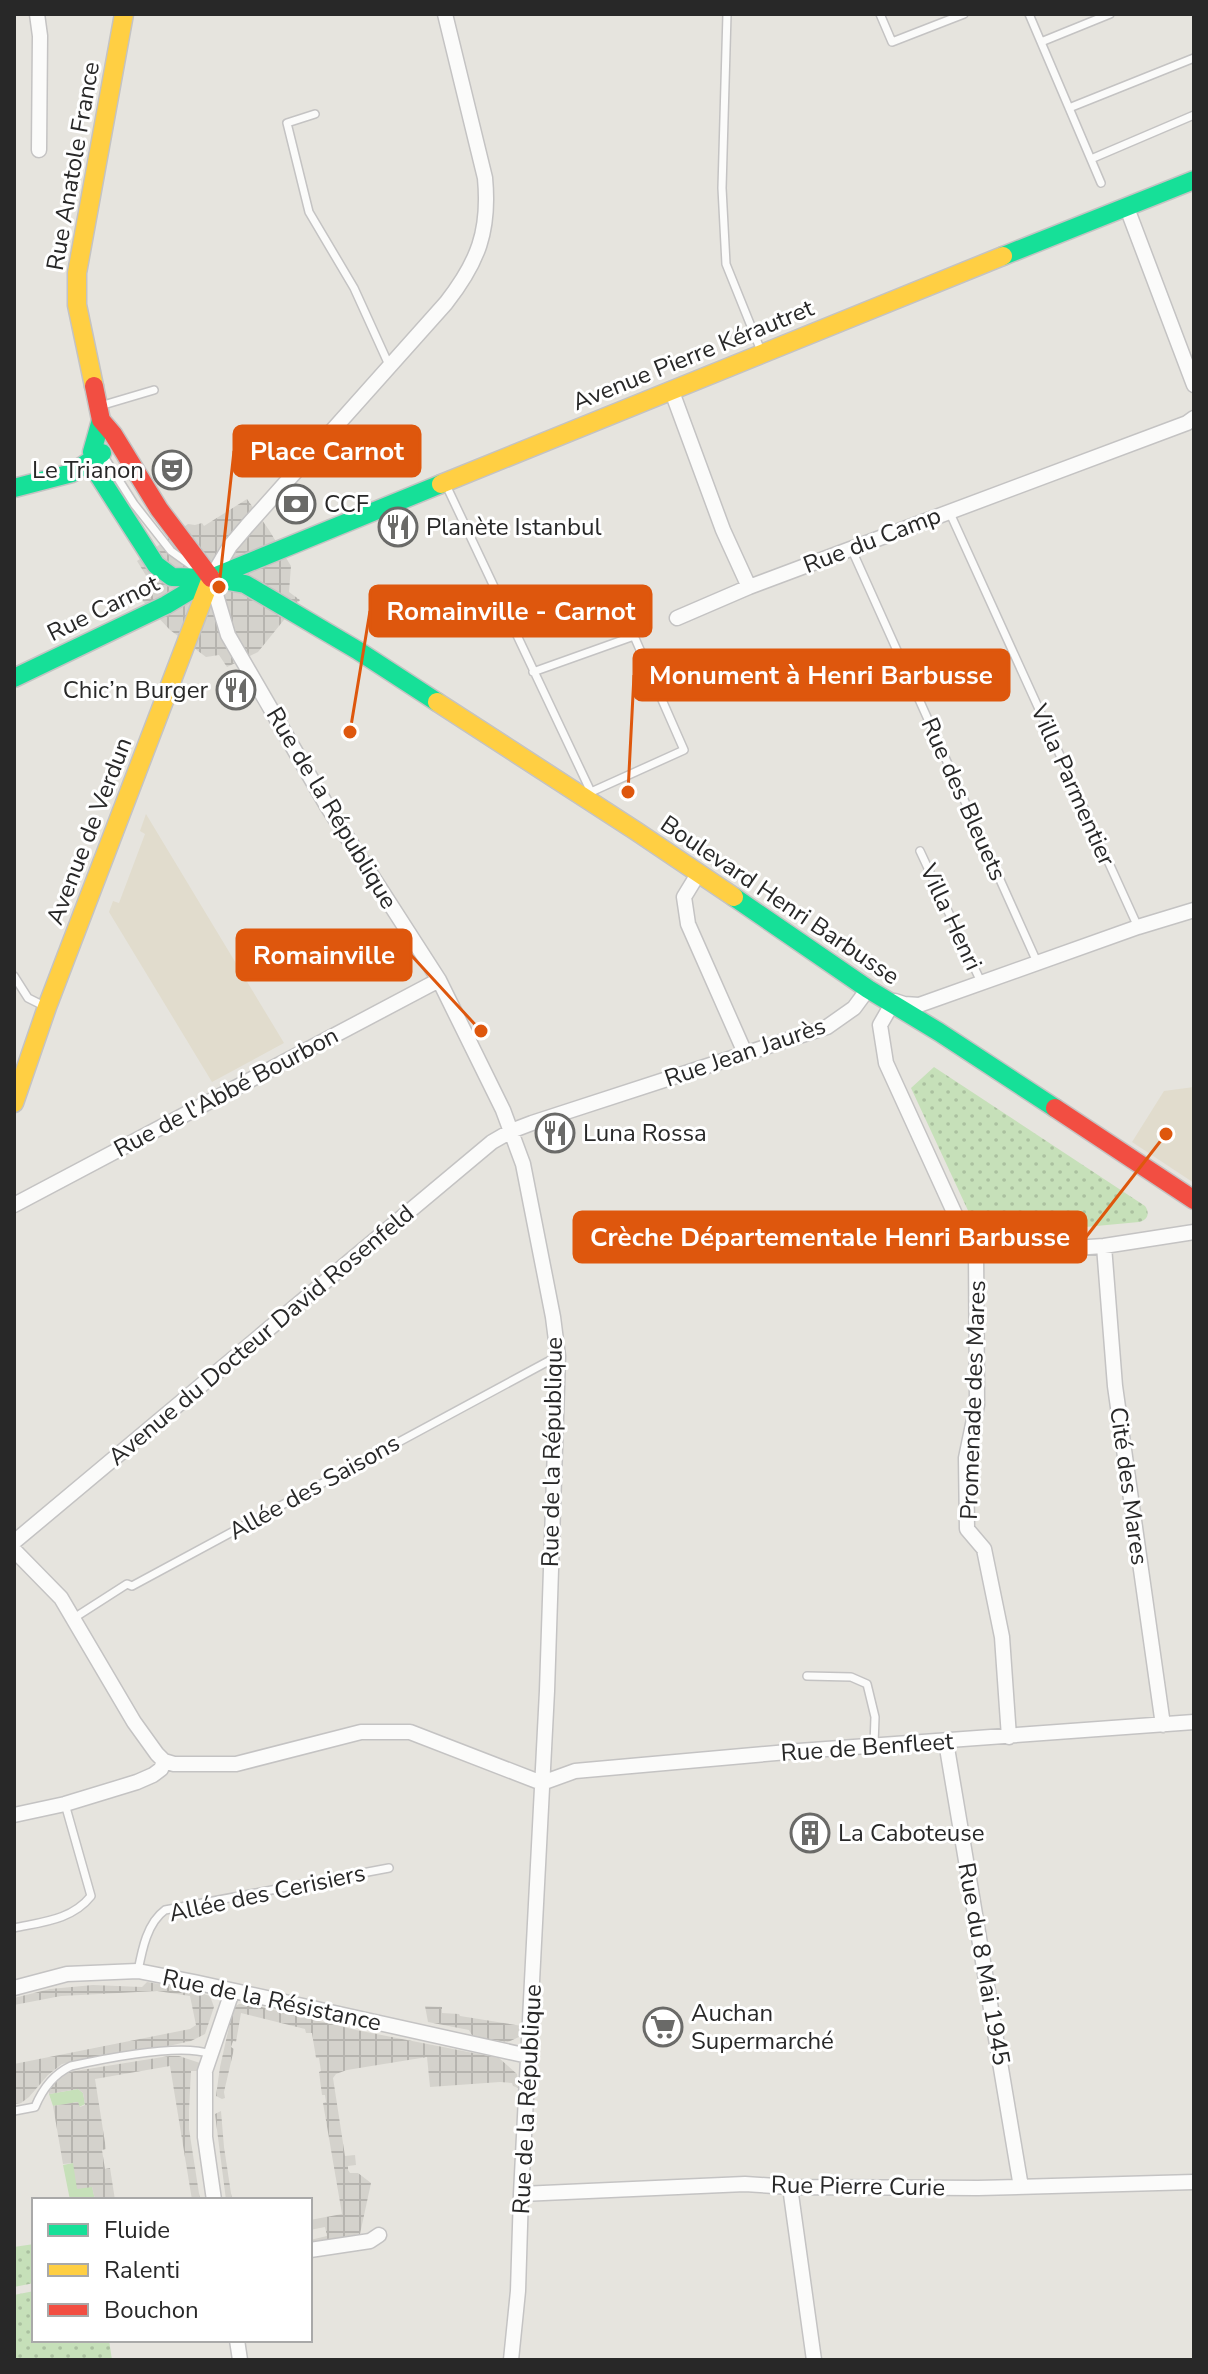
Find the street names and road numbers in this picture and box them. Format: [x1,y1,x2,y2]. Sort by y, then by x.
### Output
street label: Rue Anatole France [39,59,107,273]
street label: Avenue Pierre Kérautret [568,292,819,418]
street label: Rue du Camp [799,499,945,581]
street label: Rue Carnot [42,567,165,649]
street label: Villa Parmentier [1023,698,1123,871]
street label: Rue de la République [259,701,405,915]
street label: Rue des Bleuets [914,713,1014,885]
street label: Avenue de Verdun [39,733,139,929]
street label: Boulevard Henri Barbusse [654,808,906,992]
street label: Villa Henri [912,858,990,975]
street label: Rue Jean Jaurès [660,1009,830,1095]
street label: Rue de l'Abbé Bourbon [108,1019,344,1165]
street label: Avenue du Docteur David Rosenfeld [101,1197,421,1473]
street label: Promenade des Mares [953,1280,993,1520]
street label: Rue de la République [534,1337,570,1567]
street label: Cité des Mares [1102,1405,1156,1567]
street label: Allée des Saisons [223,1427,405,1547]
street label: Rue de Benfleet [780,1725,955,1769]
street label: Allée des Cerisiers [166,1857,368,1929]
street label: Rue du 8 Mai 1945 [950,1860,1018,2068]
street label: Rue de la Résistance [160,1961,384,2039]
street label: Rue de la République [505,1983,549,2215]
street label: Rue Pierre Curie [771,2168,945,2204]

